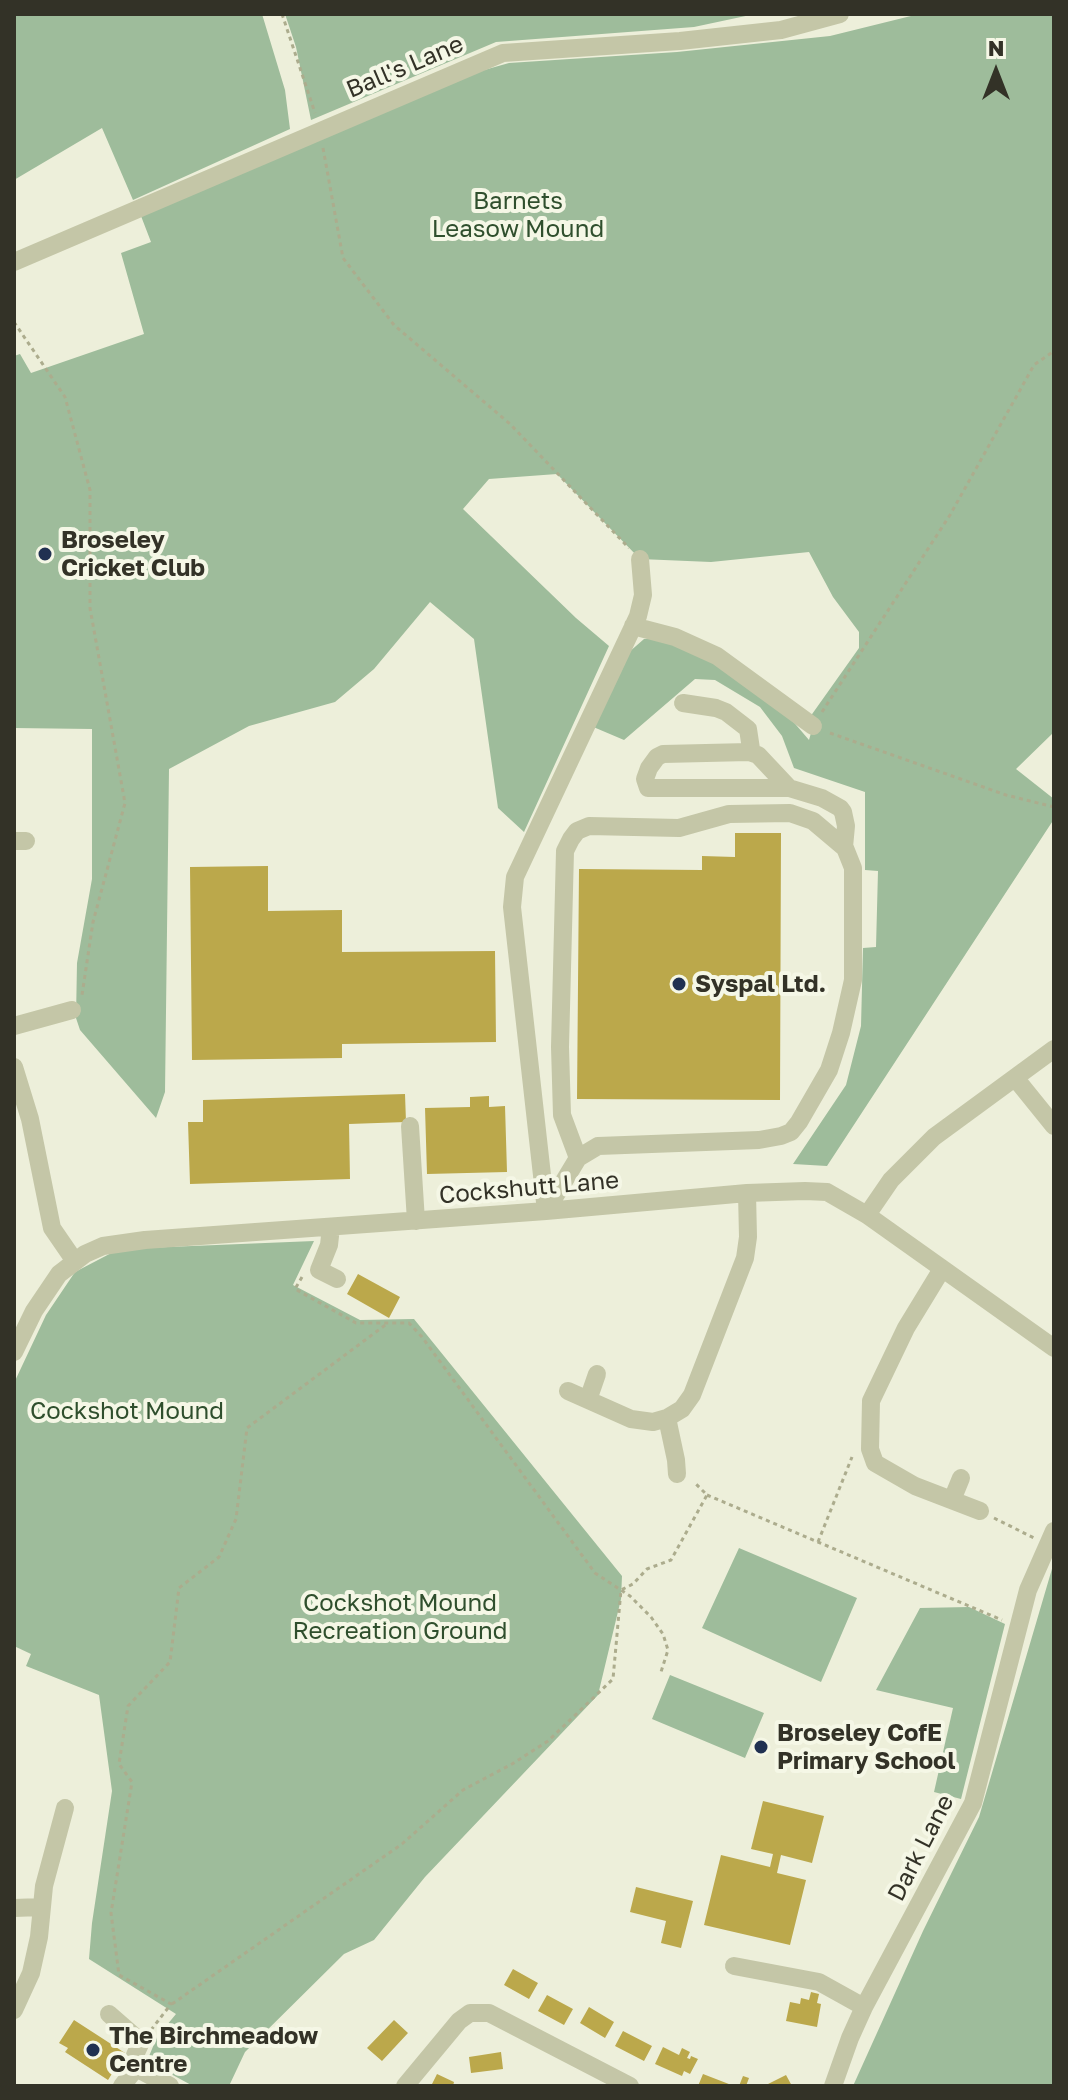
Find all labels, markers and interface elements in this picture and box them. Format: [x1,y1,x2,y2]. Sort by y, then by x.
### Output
street label: Ball's Lane [342,29,468,105]
north arrow [956,32,1036,112]
text: N [988,34,1004,61]
park label: Barnets Leasow Mound [432,187,604,243]
place label: Broseley Cricket Club [61,526,205,582]
marker: Broseley Cricket Club [36,545,54,563]
place label: Syspal Ltd. [695,970,826,998]
marker: Syspal Ltd. [670,975,688,993]
street label: Cockshutt Lane [438,1166,620,1210]
park label: Cockshot Mound [30,1397,224,1425]
park label: Cockshot Mound Recreation Ground [292,1589,508,1645]
place label: Broseley CofE Primary School [777,1719,956,1775]
marker: Broseley CofE Primary School [752,1738,770,1756]
street label: Dark Lane [882,1790,960,1906]
place label: The Birchmeadow Centre [109,2022,318,2078]
marker: The Birchmeadow Centre [84,2041,102,2059]

